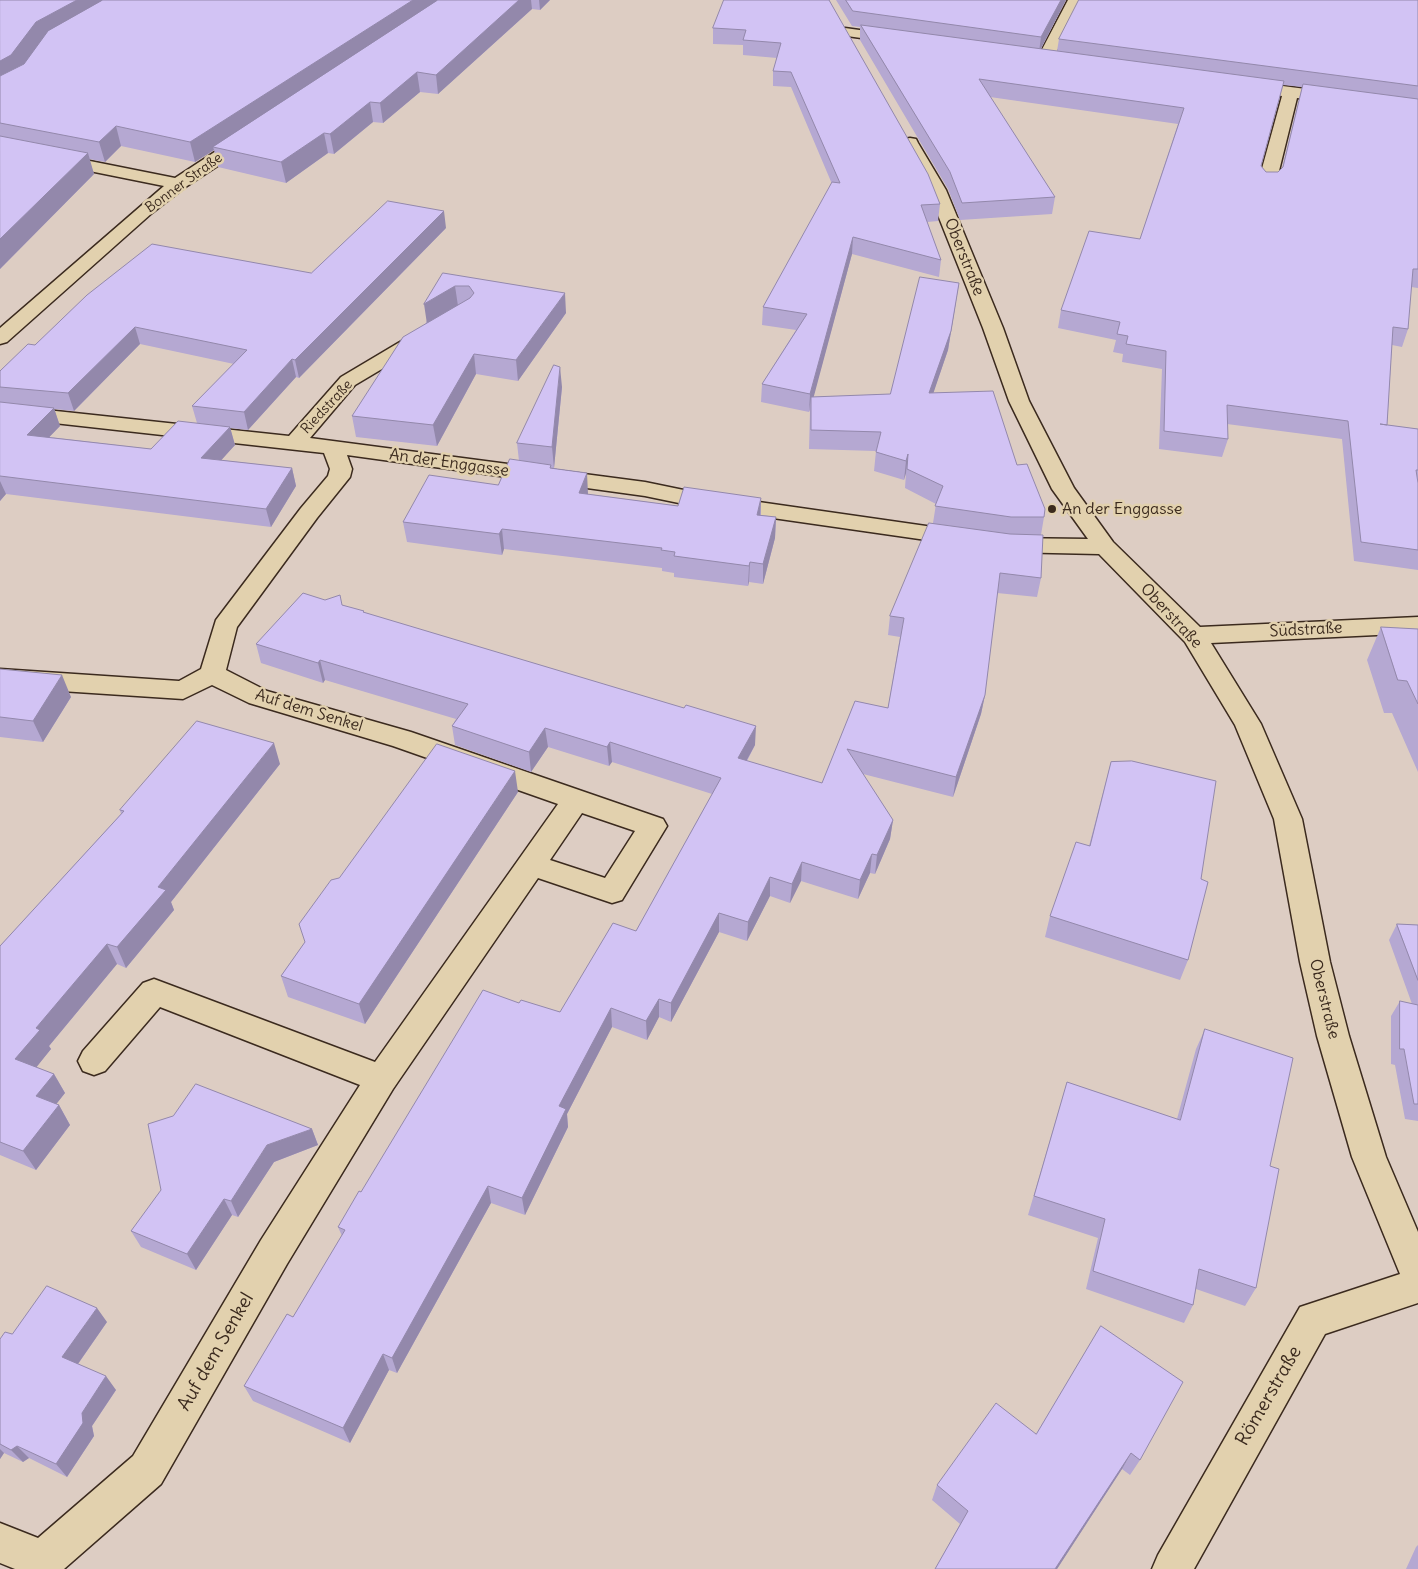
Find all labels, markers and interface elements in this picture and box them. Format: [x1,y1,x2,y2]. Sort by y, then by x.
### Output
street label: Bonner Straße [142,150,226,216]
street label: Oberstraße [940,215,988,299]
street label: Riedstraße [298,377,356,437]
street label: An der Enggasse [388,445,510,481]
place label: An der Enggasse [1062,499,1182,519]
marker: An der Enggasse [1046,503,1058,515]
street label: Oberstraße [1136,580,1206,652]
street label: Südstraße [1269,619,1343,641]
street label: Auf dem Senkel [253,686,365,736]
street label: Oberstraße [1305,957,1343,1041]
street label: Auf dem Senkel [173,1289,259,1415]
street label: Römerstraße [1231,1342,1307,1450]

